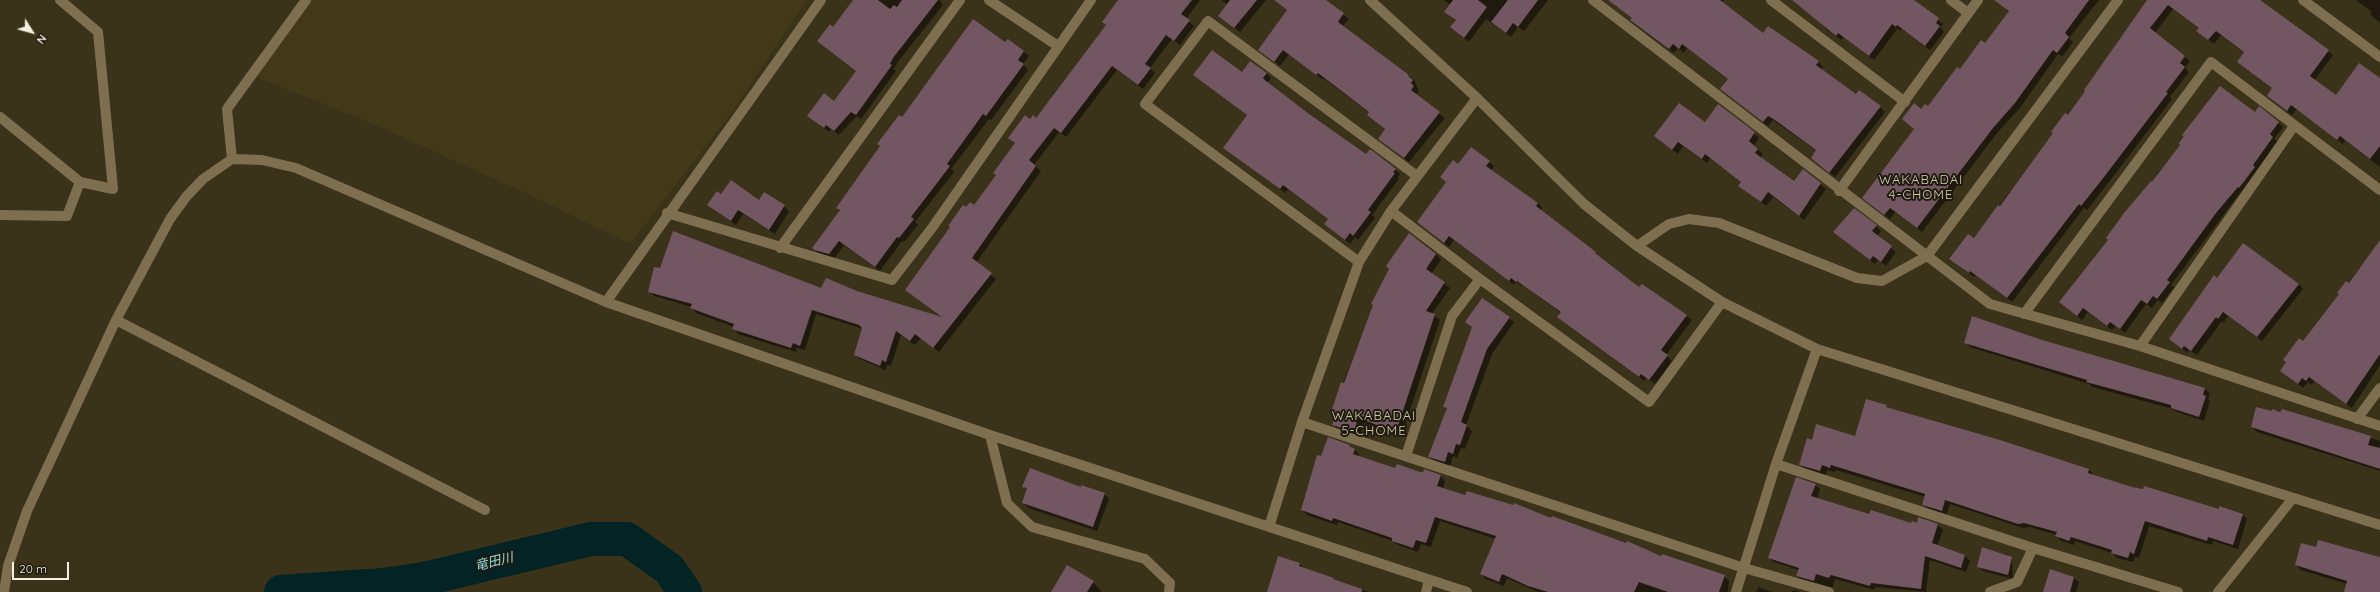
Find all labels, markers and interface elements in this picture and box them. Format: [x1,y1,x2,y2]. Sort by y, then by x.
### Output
north arrow [12,12,52,52]
text: N [34,32,50,47]
district label: WAKABADAI 4-CHOME [1879,172,1963,203]
district label: WAKABADAI 5-CHOME [1332,408,1416,439]
water label: 竜田川 [473,550,515,574]
scale bar [14,554,71,580]
text: 20 m [19,561,47,576]

